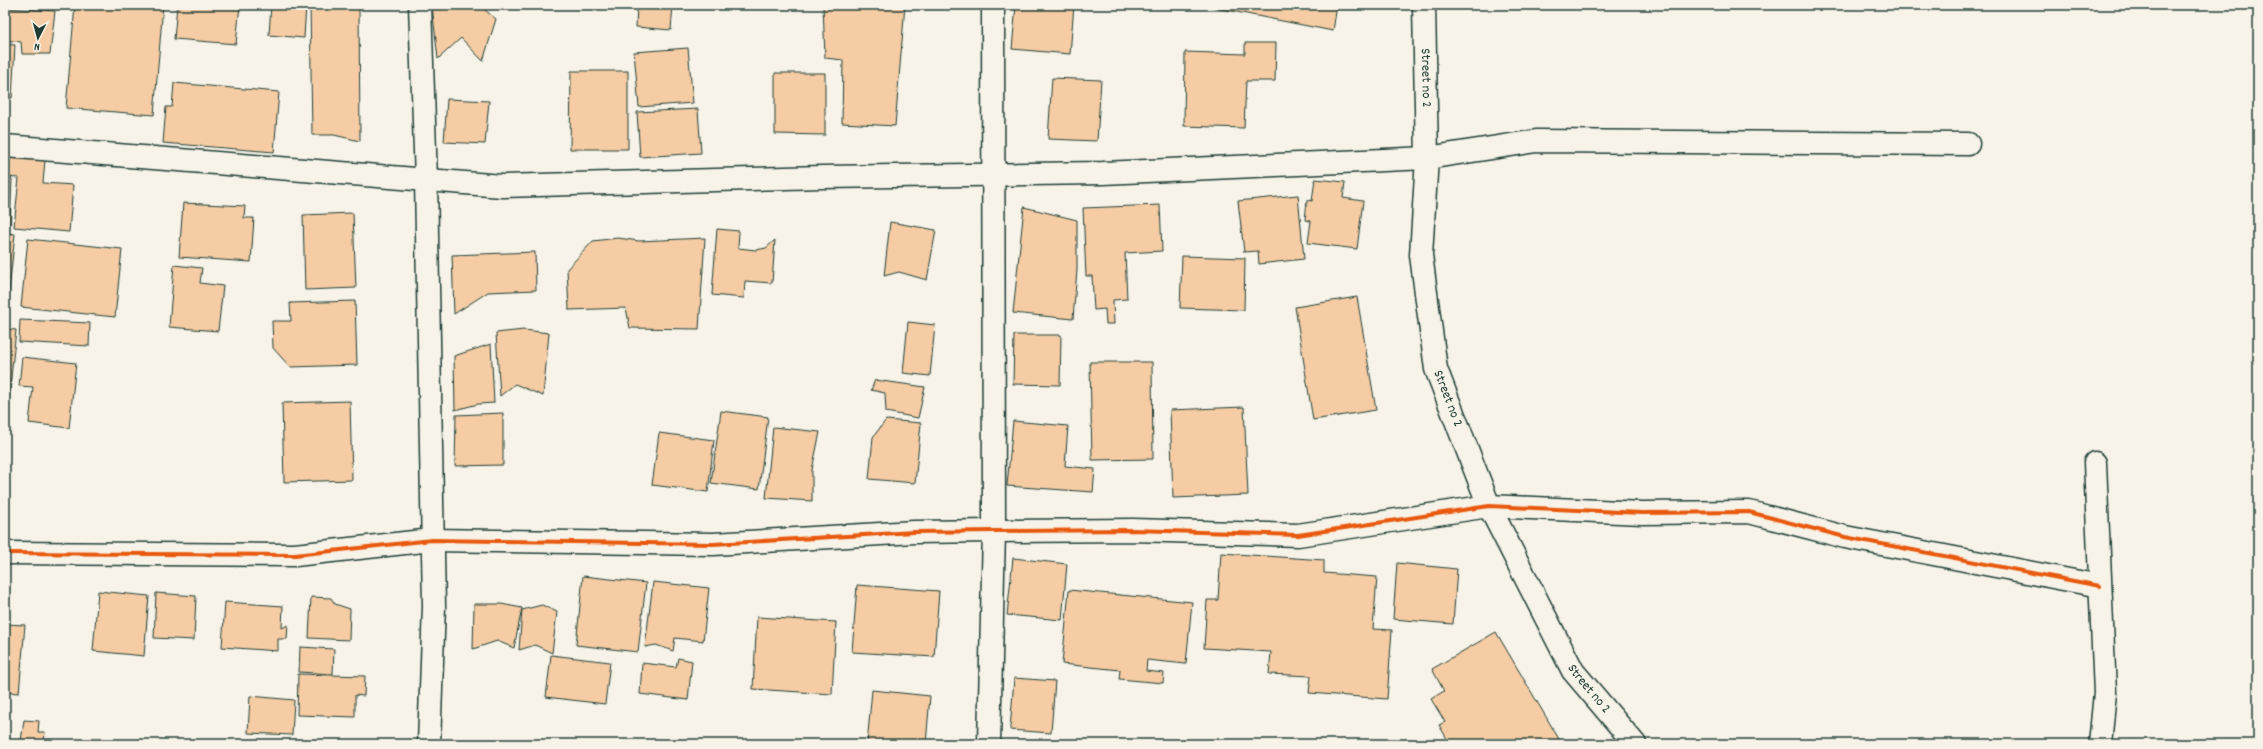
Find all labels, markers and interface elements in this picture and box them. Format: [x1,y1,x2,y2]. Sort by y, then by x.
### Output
north arrow [18,18,58,58]
text: N [33,38,41,54]
street label: Street no 2 [1415,48,1436,108]
street label: Street no 2 [1427,367,1468,430]
street label: Street no 2 [1561,661,1615,718]

